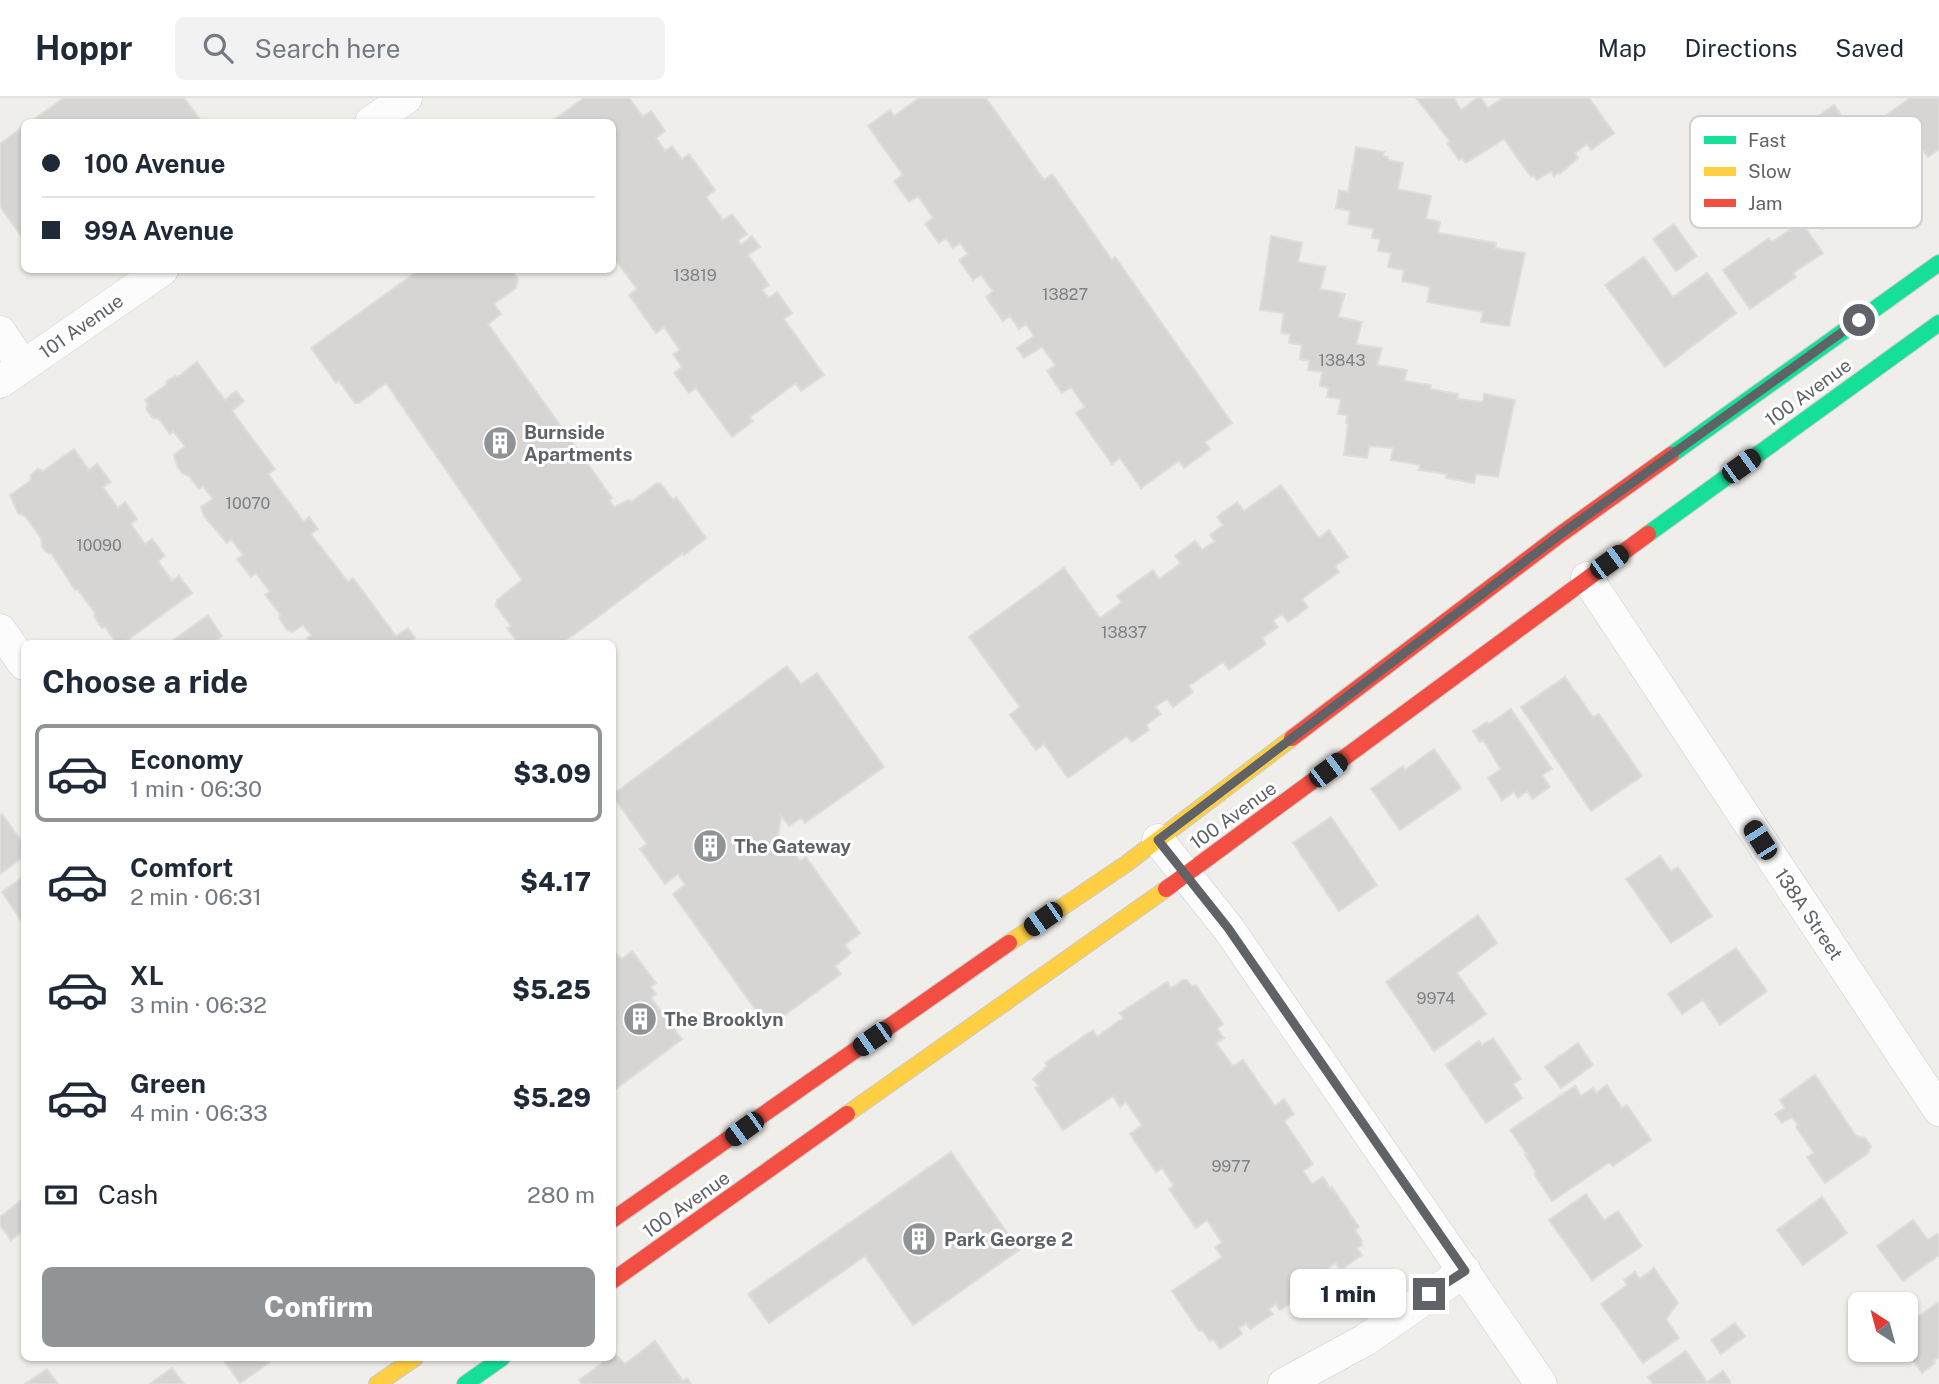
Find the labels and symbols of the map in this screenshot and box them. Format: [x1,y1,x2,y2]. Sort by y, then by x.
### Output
legend [1690,116,1922,228]
text: Fast [1748,129,1786,151]
text: Slow [1748,160,1792,182]
text: Jam [1748,192,1782,214]
house number: 13819 [673,266,717,285]
house number: 13827 [1042,285,1088,304]
street label: 101 Avenue [35,289,127,363]
route start [1843,304,1875,336]
house number: 13843 [1319,351,1365,370]
street label: 100 Avenue [1761,353,1855,431]
place label: Burnside Apartments [524,421,632,465]
building icon: Burnside Apartments [481,424,519,462]
car [1718,445,1765,487]
house number: 10070 [226,494,271,513]
house number: 10090 [76,536,122,555]
car [1586,541,1633,583]
house number: 13837 [1101,623,1147,642]
car [1305,749,1352,791]
street label: 100 Avenue [1186,776,1280,854]
car [1740,817,1781,863]
building icon: The Gateway [691,827,729,865]
place label: The Gateway [734,835,851,857]
street label: 138A Street [1770,864,1848,964]
car [1020,898,1067,940]
house number: 9974 [1417,989,1455,1008]
building icon: The Brooklyn [621,1000,659,1038]
place label: The Brooklyn [664,1008,784,1030]
car [849,1018,896,1060]
car [721,1108,768,1150]
house number: 9977 [1211,1157,1251,1176]
street label: 100 Avenue [638,1166,734,1242]
building icon: Park George 2 [900,1220,938,1258]
place label: Park George 2 [944,1228,1073,1250]
callout: 1 min [1289,1270,1404,1318]
route end [1413,1278,1445,1310]
north arrow [1848,1292,1918,1362]

